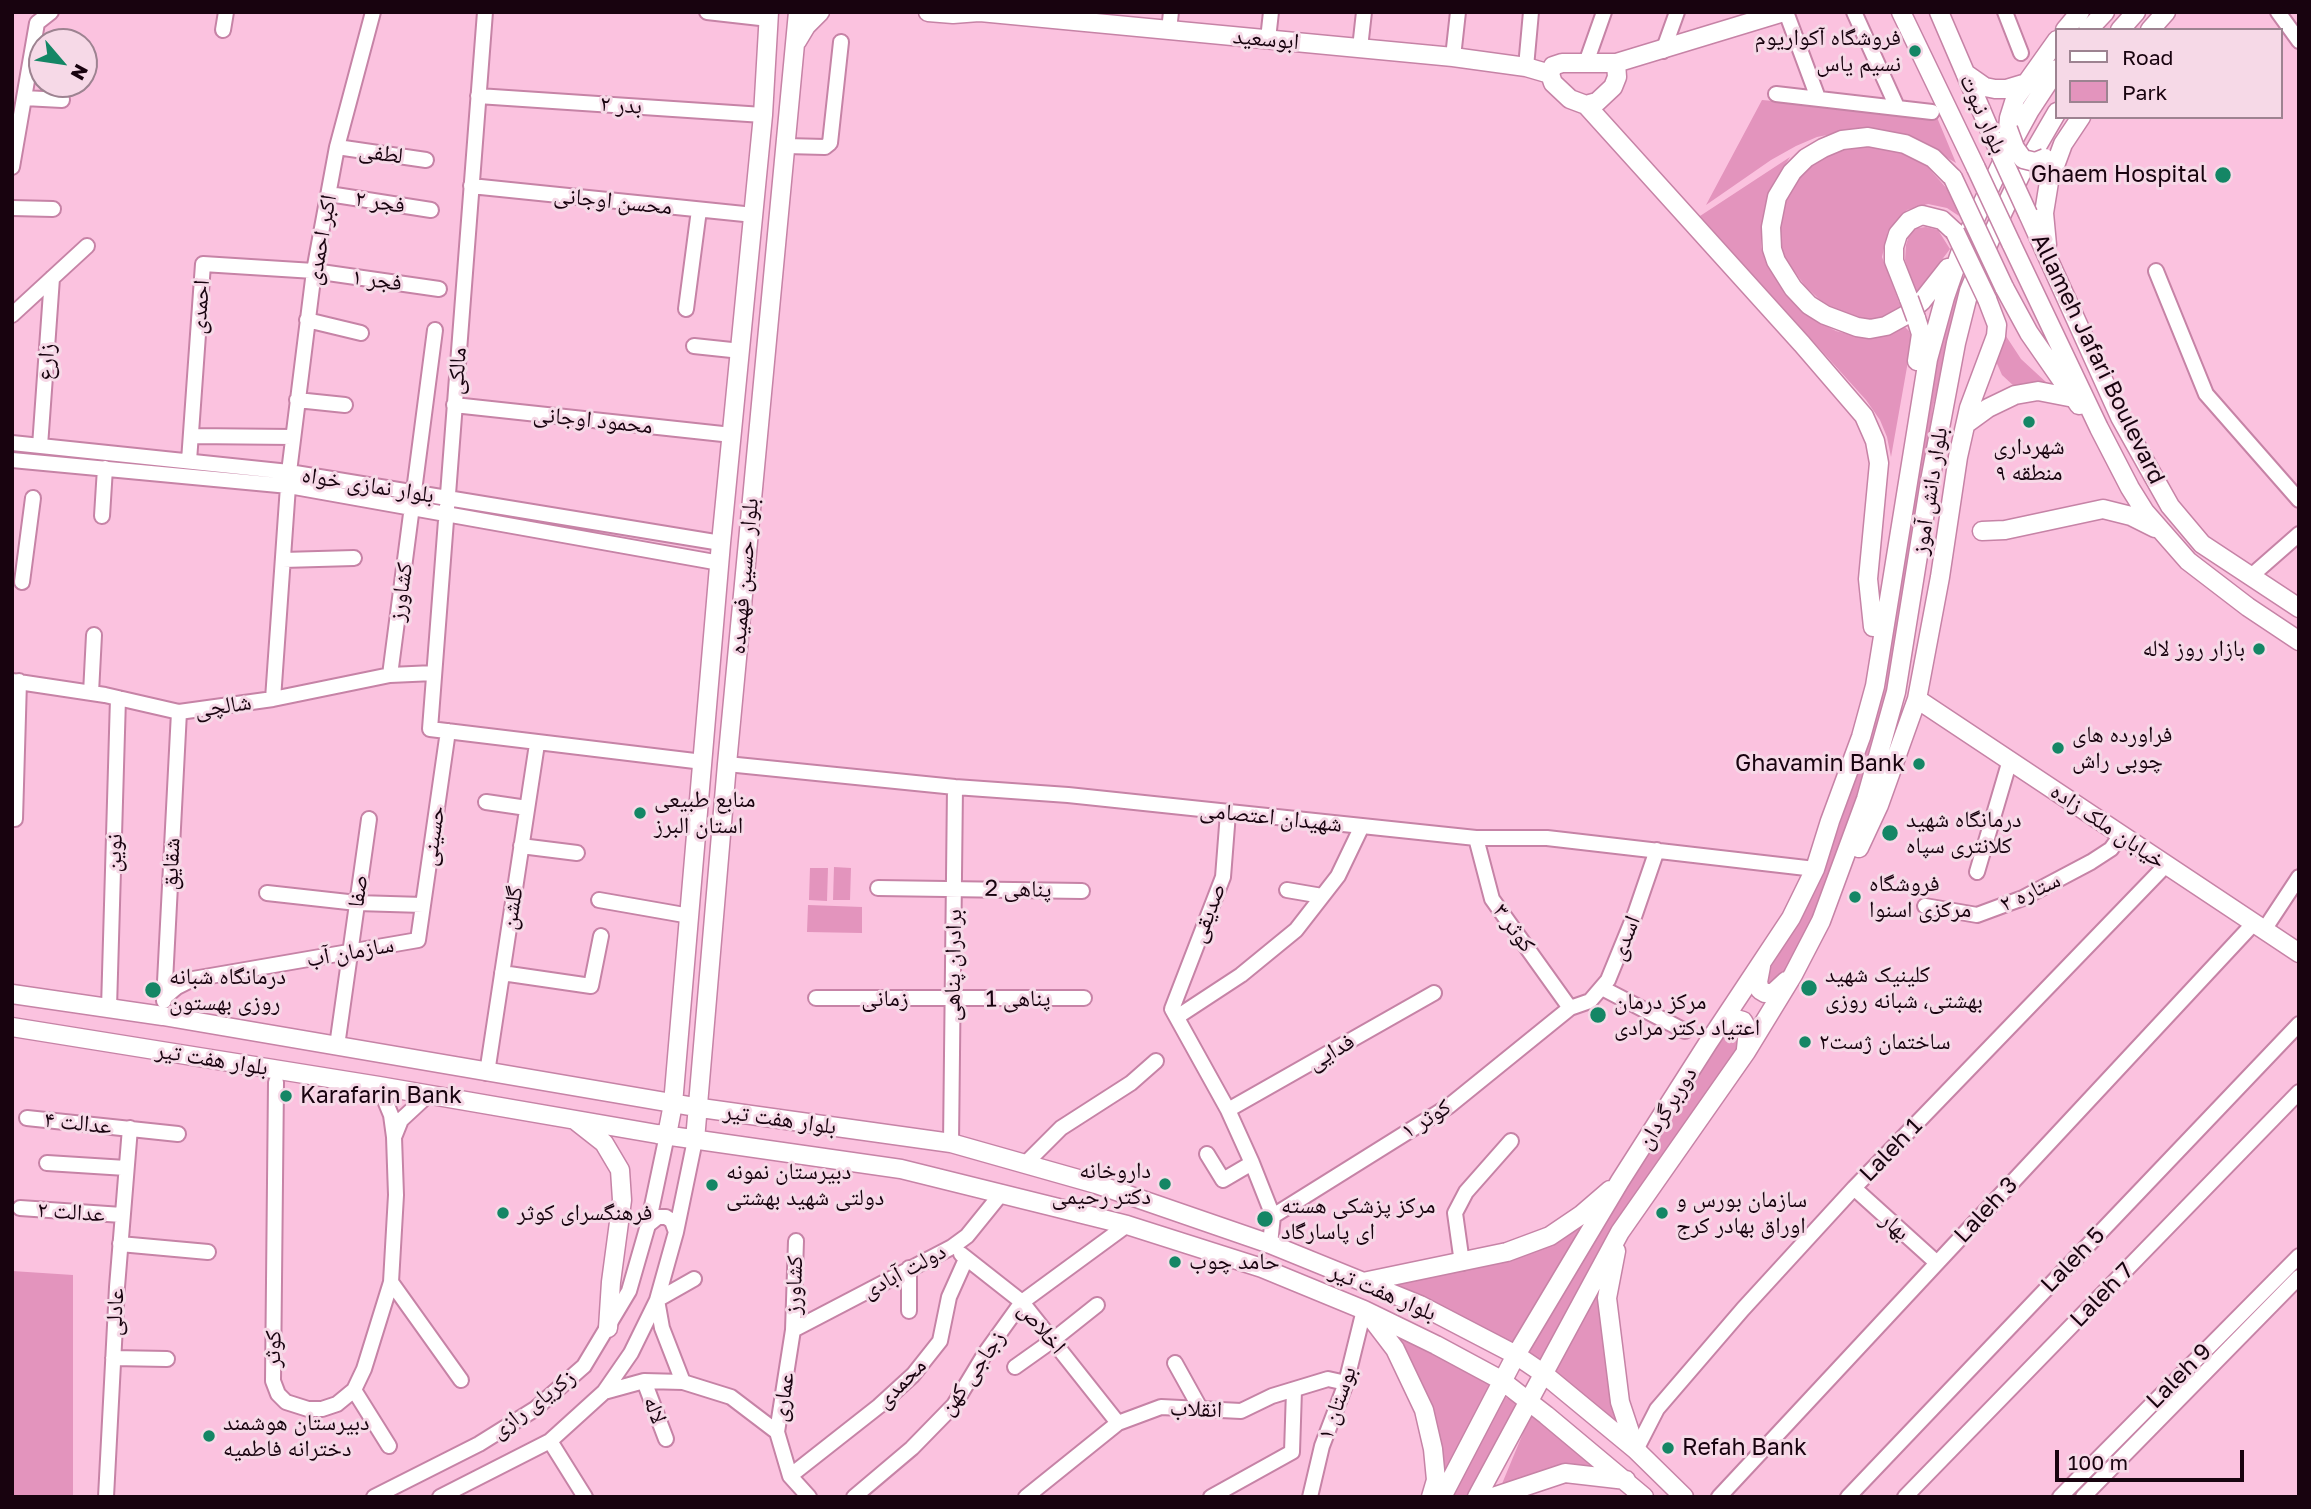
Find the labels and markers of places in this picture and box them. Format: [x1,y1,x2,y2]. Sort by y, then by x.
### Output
place label: فروشگاه آکواریوم نسیم یاس [1755,24,1901,78]
marker: فروشگاه آکواریوم نسیم یاس [1907,43,1923,59]
place label: Ghaem Hospital [2031,161,2207,189]
marker: Ghaem Hospital [2213,165,2233,185]
marker: شهرداری منطقه ۹ [2021,414,2037,430]
place label: شهرداری منطقه ۹ [1993,433,2065,487]
place label: بازار روز لاله [2142,635,2245,663]
marker: بازار روز لاله [2251,641,2267,657]
place label: فراورده های چوبی راش [2072,721,2172,775]
marker: فراورده های چوبی راش [2050,740,2066,756]
place label: Ghavamin Bank [1735,750,1905,778]
marker: Ghavamin Bank [1911,756,1927,772]
place label: منابع طبیعی استان البرز [654,786,756,840]
marker: منابع طبیعی استان البرز [632,805,648,821]
place label: درمانگاه شهید کلانتری سپاه [1906,806,2022,860]
marker: درمانگاه شهید کلانتری سپاه [1880,823,1900,843]
place label: فروشگاه مرکزی اسنوا [1869,870,1971,924]
marker: فروشگاه مرکزی اسنوا [1847,889,1863,905]
place label: کلینیک شهید بهشتی، شبانه روزی [1825,961,1983,1015]
place label: درمانگاه شبانه روزی بهستون [169,963,286,1017]
marker: کلینیک شهید بهشتی، شبانه روزی [1799,978,1819,998]
marker: درمانگاه شبانه روزی بهستون [143,980,163,1000]
place label: مرکز درمان اعتیاد دکتر مرادی [1614,988,1760,1042]
marker: مرکز درمان اعتیاد دکتر مرادی [1588,1005,1608,1025]
place label: ساختمان ژست۲ [1819,1028,1951,1056]
marker: ساختمان ژست۲ [1797,1034,1813,1050]
place label: Karafarin Bank [300,1082,462,1110]
marker: Karafarin Bank [278,1088,294,1104]
place label: داروخانه دکتر رحیمی [1052,1157,1151,1211]
place label: دبیرستان نمونه دولتی شهید بهشتی [726,1158,884,1212]
marker: داروخانه دکتر رحیمی [1157,1176,1173,1192]
marker: دبیرستان نمونه دولتی شهید بهشتی [704,1177,720,1193]
place label: سازمان بورس و اوراق بهادر کرج [1676,1186,1807,1240]
place label: مرکز پزشکی هسته ای پاسارگاد [1281,1192,1435,1246]
place label: فرهنگسرای کوثر [517,1199,652,1227]
marker: فرهنگسرای کوثر [495,1205,511,1221]
marker: سازمان بورس و اوراق بهادر کرج [1654,1205,1670,1221]
marker: مرکز پزشکی هسته ای پاسارگاد [1255,1209,1275,1229]
place label: حامد چوب [1189,1248,1280,1276]
marker: حامد چوب [1167,1254,1183,1270]
place label: دبیرستان هوشمند دخترانه فاطمیه [223,1409,370,1463]
marker: دبیرستان هوشمند دخترانه فاطمیه [201,1428,217,1444]
place label: Refah Bank [1682,1434,1807,1462]
marker: Refah Bank [1660,1440,1676,1456]

